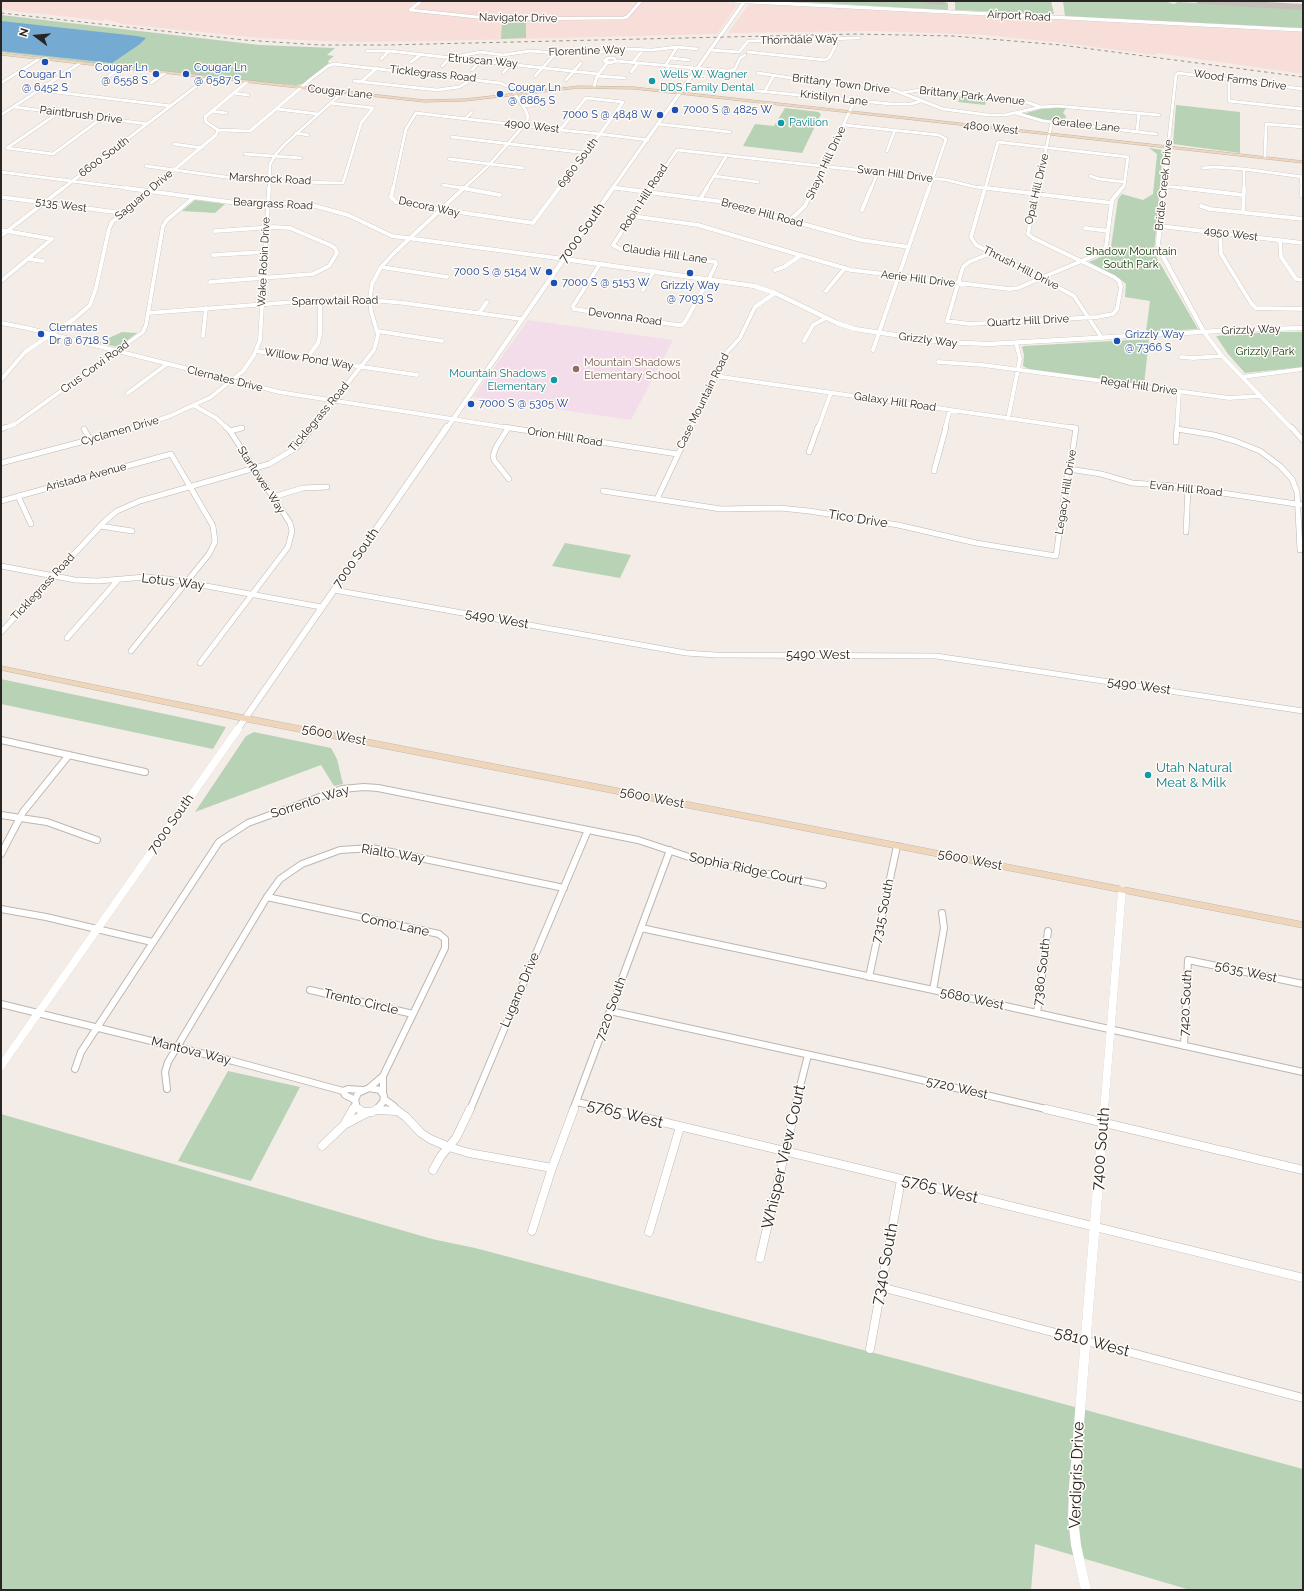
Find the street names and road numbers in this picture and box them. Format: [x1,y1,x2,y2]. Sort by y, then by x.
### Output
street label: Airport Road [987,8,1051,24]
street label: Navigator Drive [479,11,557,25]
street label: Thorndale Way [760,33,838,47]
street label: Florentine Way [548,43,626,59]
street label: Etruscan Way [448,51,518,71]
street label: Ticklegrass Road [389,63,477,85]
street label: Wood Farms Drive [1193,67,1287,93]
street label: Brittany Town Drive [791,71,891,97]
street label: Cougar Lane [307,82,373,102]
street label: Brittany Park Avenue [919,84,1025,108]
street label: Kristilyn Lane [799,87,869,109]
street label: Paintbrush Drive [39,103,123,127]
street label: Geralee Lane [1051,115,1121,135]
street label: 4900 West [504,116,560,136]
street label: 4800 West [963,119,1019,137]
street label: Shayn Hill Drive [803,124,849,202]
street label: 6600 South [76,134,132,180]
street label: 6960 South [555,135,601,191]
street label: Bridle Creek Drive [1153,139,1175,231]
street label: Opal Hill Drive [1022,152,1052,226]
street label: Robin Hill Road [617,162,671,234]
street label: Swan Hill Drive [856,163,934,185]
street label: Saguaro Drive [112,167,176,223]
street label: Marshrock Road [228,170,312,188]
street label: Decora Way [397,194,461,220]
street label: 5135 West [35,195,87,215]
street label: Beargrass Road [233,195,313,213]
street label: Breeze Hill Road [720,196,804,230]
street label: 7000 South [556,200,608,266]
street label: Wake Robin Drive [255,217,273,307]
street label: 4950 West [1203,224,1259,244]
street label: Claudia Hill Lane [622,242,708,266]
street label: Thrush Hill Drive [981,243,1061,293]
street label: Aerie Hill Drive [880,268,956,290]
street label: Sparrowtail Road [292,294,378,308]
street label: Devonna Road [587,305,663,329]
street label: Quartz Hill Drive [987,312,1069,330]
street label: Grizzly Way [1221,322,1281,338]
street label: Grizzly Way [898,330,958,350]
street label: Crus Corvi Road [58,338,132,396]
street label: Willow Pond Way [264,345,354,373]
street label: Case Mountain Road [674,351,732,451]
street label: Clernates Drive [186,363,264,395]
street label: Regal Hill Drive [1100,374,1178,398]
street label: Ticklegrass Road [286,379,352,455]
street label: Galaxy Hill Road [853,390,937,414]
street label: Cyclamen Drive [80,414,160,448]
street label: Orion Hill Road [526,425,604,449]
street label: Starflower Way [234,444,288,516]
street label: Legacy Hill Drive [1053,449,1079,535]
street label: Aristada Avenue [44,460,128,494]
street label: Evan Hill Road [1149,479,1223,499]
street label: Tico Drive [827,507,889,531]
street label: 7000 South [330,525,382,591]
street label: Ticklegrass Road [9,551,77,623]
street label: Lotus Way [140,570,206,594]
street label: 5490 West [464,606,530,632]
street label: 5490 West [786,647,850,663]
street label: 5490 West [1106,674,1172,698]
street label: 5600 West [301,721,367,749]
street label: Sorrento Way [269,782,351,822]
street label: 5600 West [619,784,685,812]
street label: 7000 South [145,791,197,857]
street label: Rialto Way [360,841,426,867]
street label: 5600 West [937,846,1003,874]
street label: Sophia Ridge Court [688,849,804,889]
street label: 7315 South [869,878,897,944]
street label: Como Lane [359,910,431,940]
street label: 7380 South [1030,937,1054,1007]
street label: Lugano Drive [497,950,543,1030]
street label: 5635 West [1213,958,1279,986]
street label: 7420 South [1176,969,1196,1037]
street label: 7220 South [592,975,630,1043]
street label: 5680 West [939,985,1005,1013]
street label: Trento Circle [322,986,400,1018]
street label: Mantova Way [149,1034,233,1068]
street label: 5720 West [925,1073,989,1103]
street label: Whisper View Court [758,1083,810,1231]
street label: 5765 West [585,1095,665,1133]
street label: 7400 South [1088,1107,1114,1191]
street label: 5765 West [900,1170,980,1208]
street label: 7340 South [868,1221,902,1307]
street label: 5810 West [1052,1323,1132,1361]
street label: Verdigris Drive [1066,1421,1088,1529]

